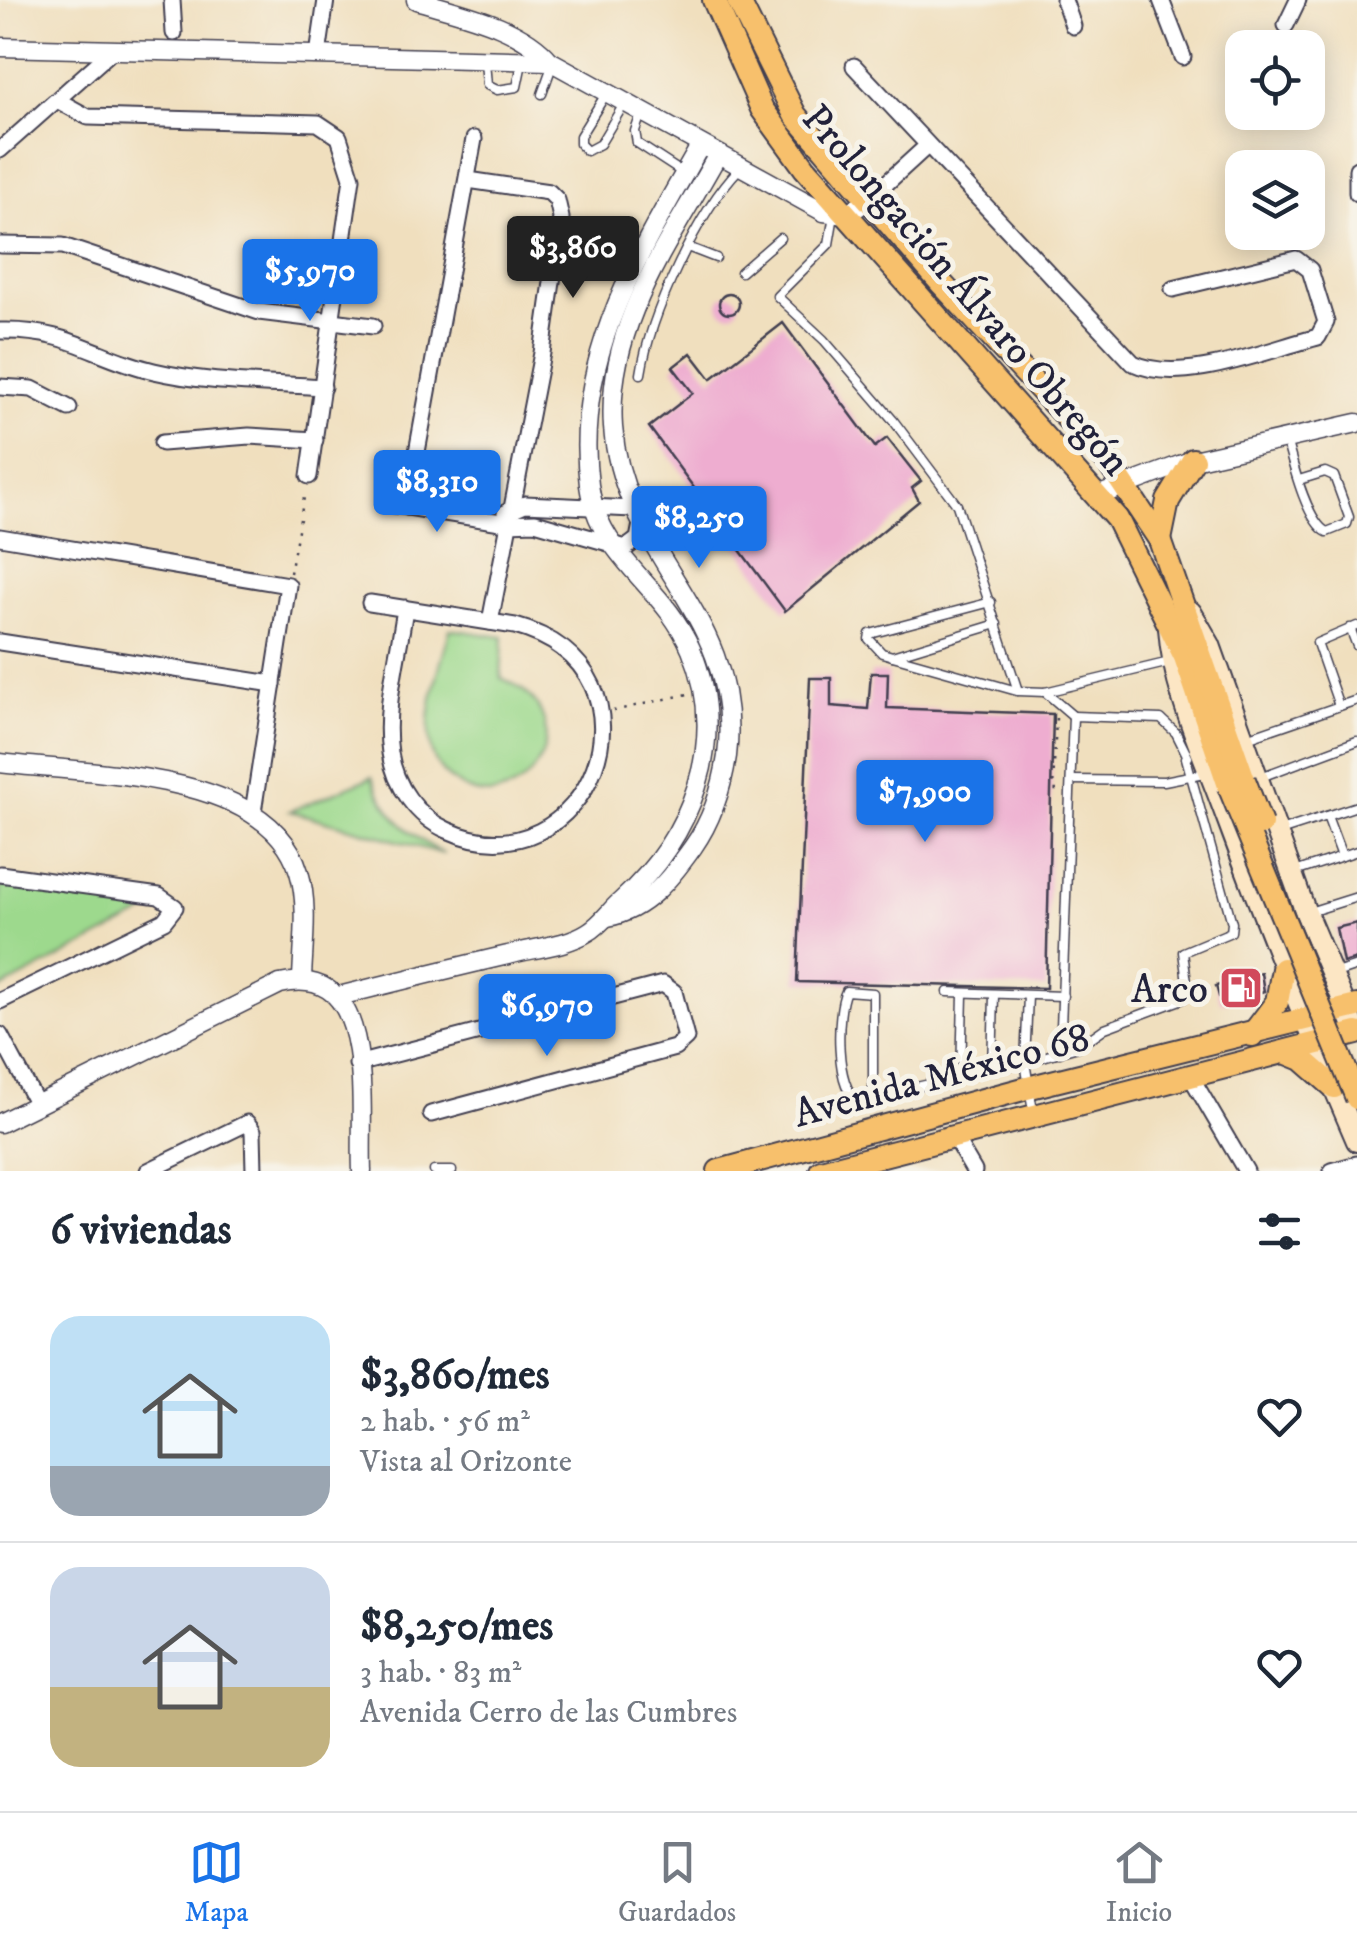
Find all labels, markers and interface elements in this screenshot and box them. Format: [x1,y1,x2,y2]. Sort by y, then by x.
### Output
map controls [1225,30,1325,250]
button: locate [1225,30,1325,130]
street label: Prolongación Álvaro Obregón [790,95,1140,487]
button: layers [1225,150,1325,250]
pin: $3,860 [492,216,654,301]
text: $3,860 [529,228,617,268]
pin: $5,970 [229,239,391,324]
text: $5,970 [264,251,356,291]
pin: $8,310 [356,450,518,535]
text: $8,310 [396,462,478,502]
pin: $8,250 [618,486,780,571]
text: $8,250 [654,498,744,538]
pin: $7,900 [844,760,1006,845]
text: $7,900 [878,772,972,812]
fuel station icon: Arco [1218,965,1264,1011]
place label: Arco [1131,966,1208,1016]
pin: $6,970 [466,974,628,1059]
text: $6,970 [501,986,593,1026]
street label: Avenida México 68 [788,1013,1095,1140]
icon: filters [1252,1204,1307,1259]
text: 6 viviendas [50,1205,232,1257]
text: $3,860/mes [360,1350,550,1402]
icon: home [130,1356,250,1476]
icon: heart [1252,1389,1307,1444]
text: 2 hab. · 56 m² [360,1402,530,1442]
text: Vista al Orizonte [360,1442,572,1482]
text: $8,250/mes [360,1601,553,1653]
icon: home [130,1607,250,1727]
icon: heart [1252,1640,1307,1695]
text: 3 hab. · 83 m² [360,1653,521,1693]
text: Avenida Cerro de las Cumbres [360,1693,737,1733]
tab: Mapa [185,1835,248,1930]
tab: Guardados [618,1835,736,1930]
tab: Inicio [1106,1835,1172,1930]

